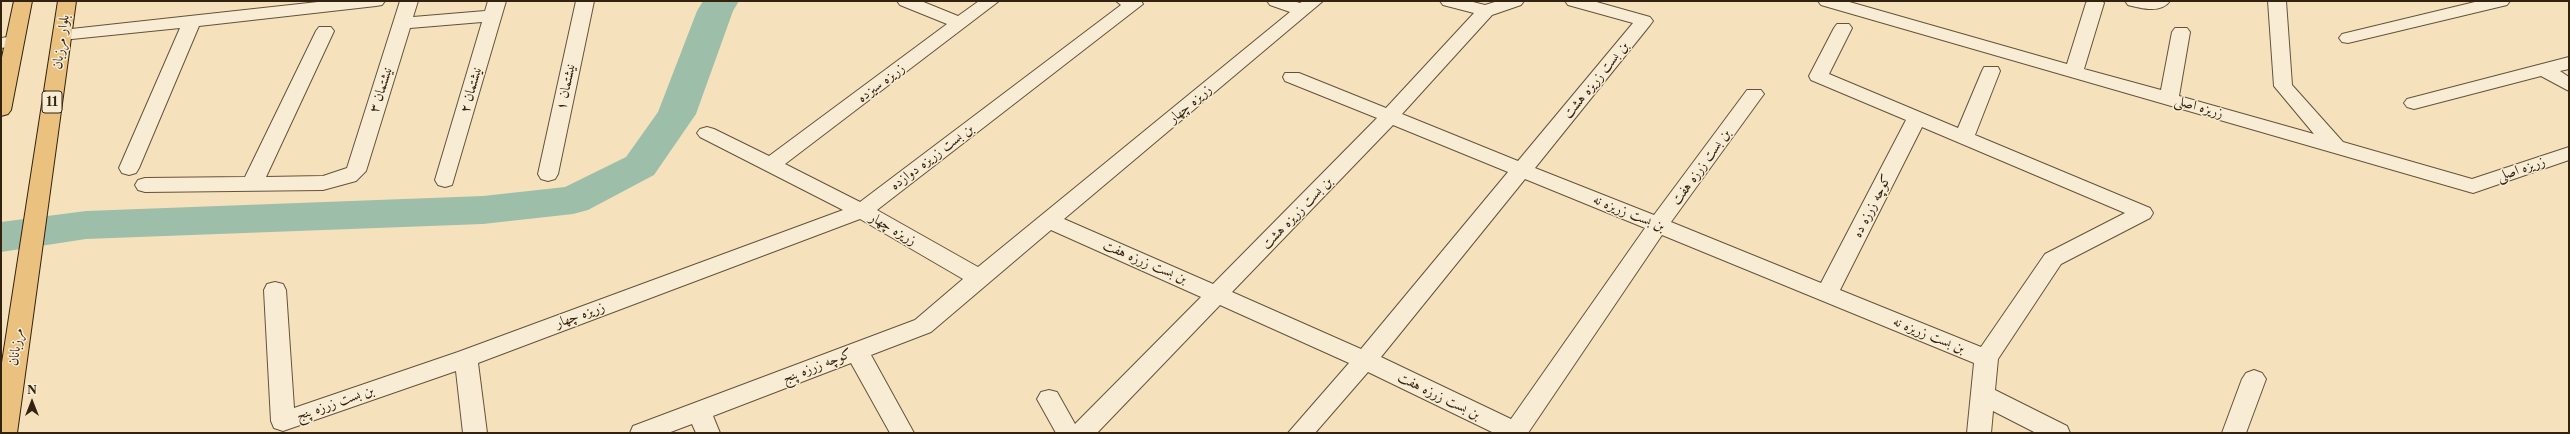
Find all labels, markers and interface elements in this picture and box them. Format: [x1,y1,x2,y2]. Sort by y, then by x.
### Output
street label: بلوار مرزبان [49,14,73,70]
street label: بن بست زریزه هشت [1560,38,1632,122]
street label: زریزه سیزده [854,60,908,106]
street label: نيشتمان ۱ [553,62,579,112]
street label: نيشتمان ۳ [366,65,396,115]
street label: نيشتمان ۲ [456,65,486,115]
street label: زریزه چهار [1165,81,1215,127]
road number: 11 [42,91,62,113]
street label: زریزه اصلی [2173,92,2225,122]
street label: بن بست زریزه دوازده [887,120,977,194]
street label: بن بست زرزه هفت [1668,126,1734,208]
street label: زریزه اصلی [2495,153,2547,185]
street label: کوچه زرزه ده [1849,172,1895,240]
street label: بن بست زریزه هشت [1258,173,1336,253]
street label: بن بست زریزه نه [1591,191,1667,235]
street label: زریزه چهار [867,209,919,249]
street label: بن بست زرزه هفت [1100,237,1190,287]
street label: زریزه چهار [553,298,607,332]
street label: بن بست زریزه نه [1891,313,1967,357]
street label: مرزبانان [5,327,27,367]
street label: کوچه زرزه پنج [780,345,854,387]
street label: بن بست زرزه هفت [1395,369,1483,423]
north arrow [12,382,52,422]
street label: بن بست زرزه پنج [294,382,376,424]
text: N [27,383,37,397]

